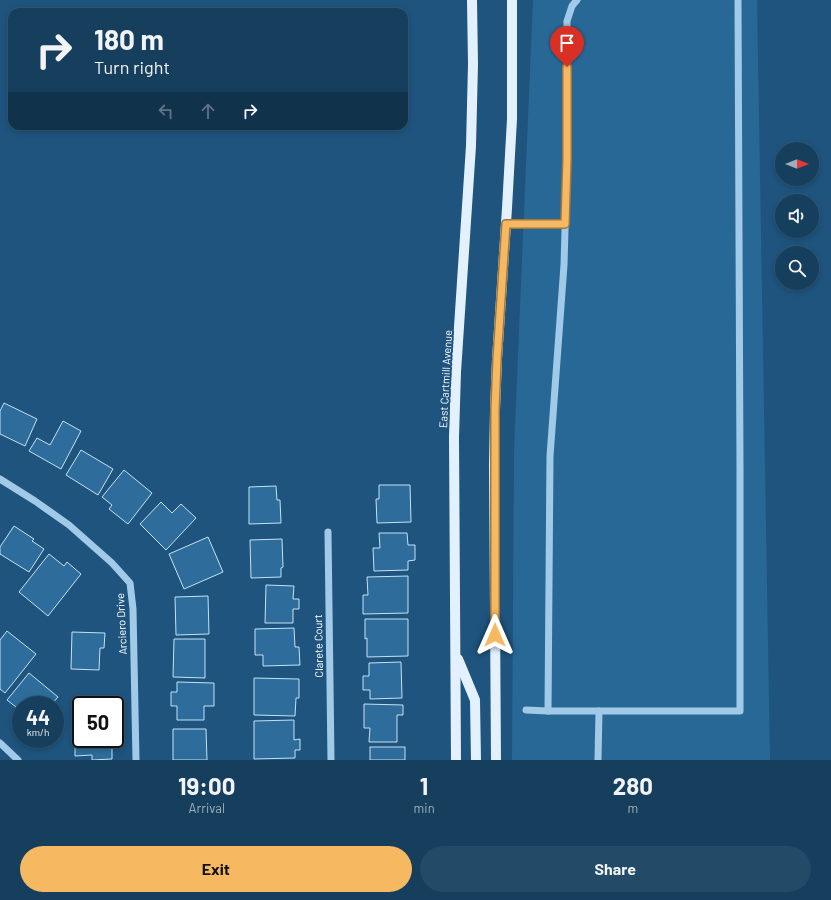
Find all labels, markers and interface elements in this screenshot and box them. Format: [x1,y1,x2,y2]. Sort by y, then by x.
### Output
text: 180 m [94,22,164,56]
icon: right [28,24,80,76]
pin [550,26,584,67]
icon: arrive [556,32,578,54]
text: Turn right [94,56,170,78]
icon: left [155,100,177,122]
icon: ahead [197,100,219,122]
icon: right [239,100,261,122]
north arrow [775,142,819,186]
map controls [775,142,819,290]
button: sound [775,194,819,238]
button: search [775,246,819,290]
street label: East Cartmill Avenue [436,329,454,428]
street label: Arciero Drive [113,593,129,655]
street label: Clarete Court [311,614,325,678]
position arrow [474,614,516,656]
speed limit sign: 50 [72,696,124,748]
text: 44 [26,705,50,729]
text: km/h [27,726,49,738]
text: 19:00 [178,771,235,800]
text: 1 [420,771,428,800]
text: 280 [613,771,653,800]
text: Arrival [189,800,225,816]
text: min [414,800,435,816]
text: m [627,800,638,816]
button: Exit [20,846,412,892]
button: Share [420,846,811,892]

